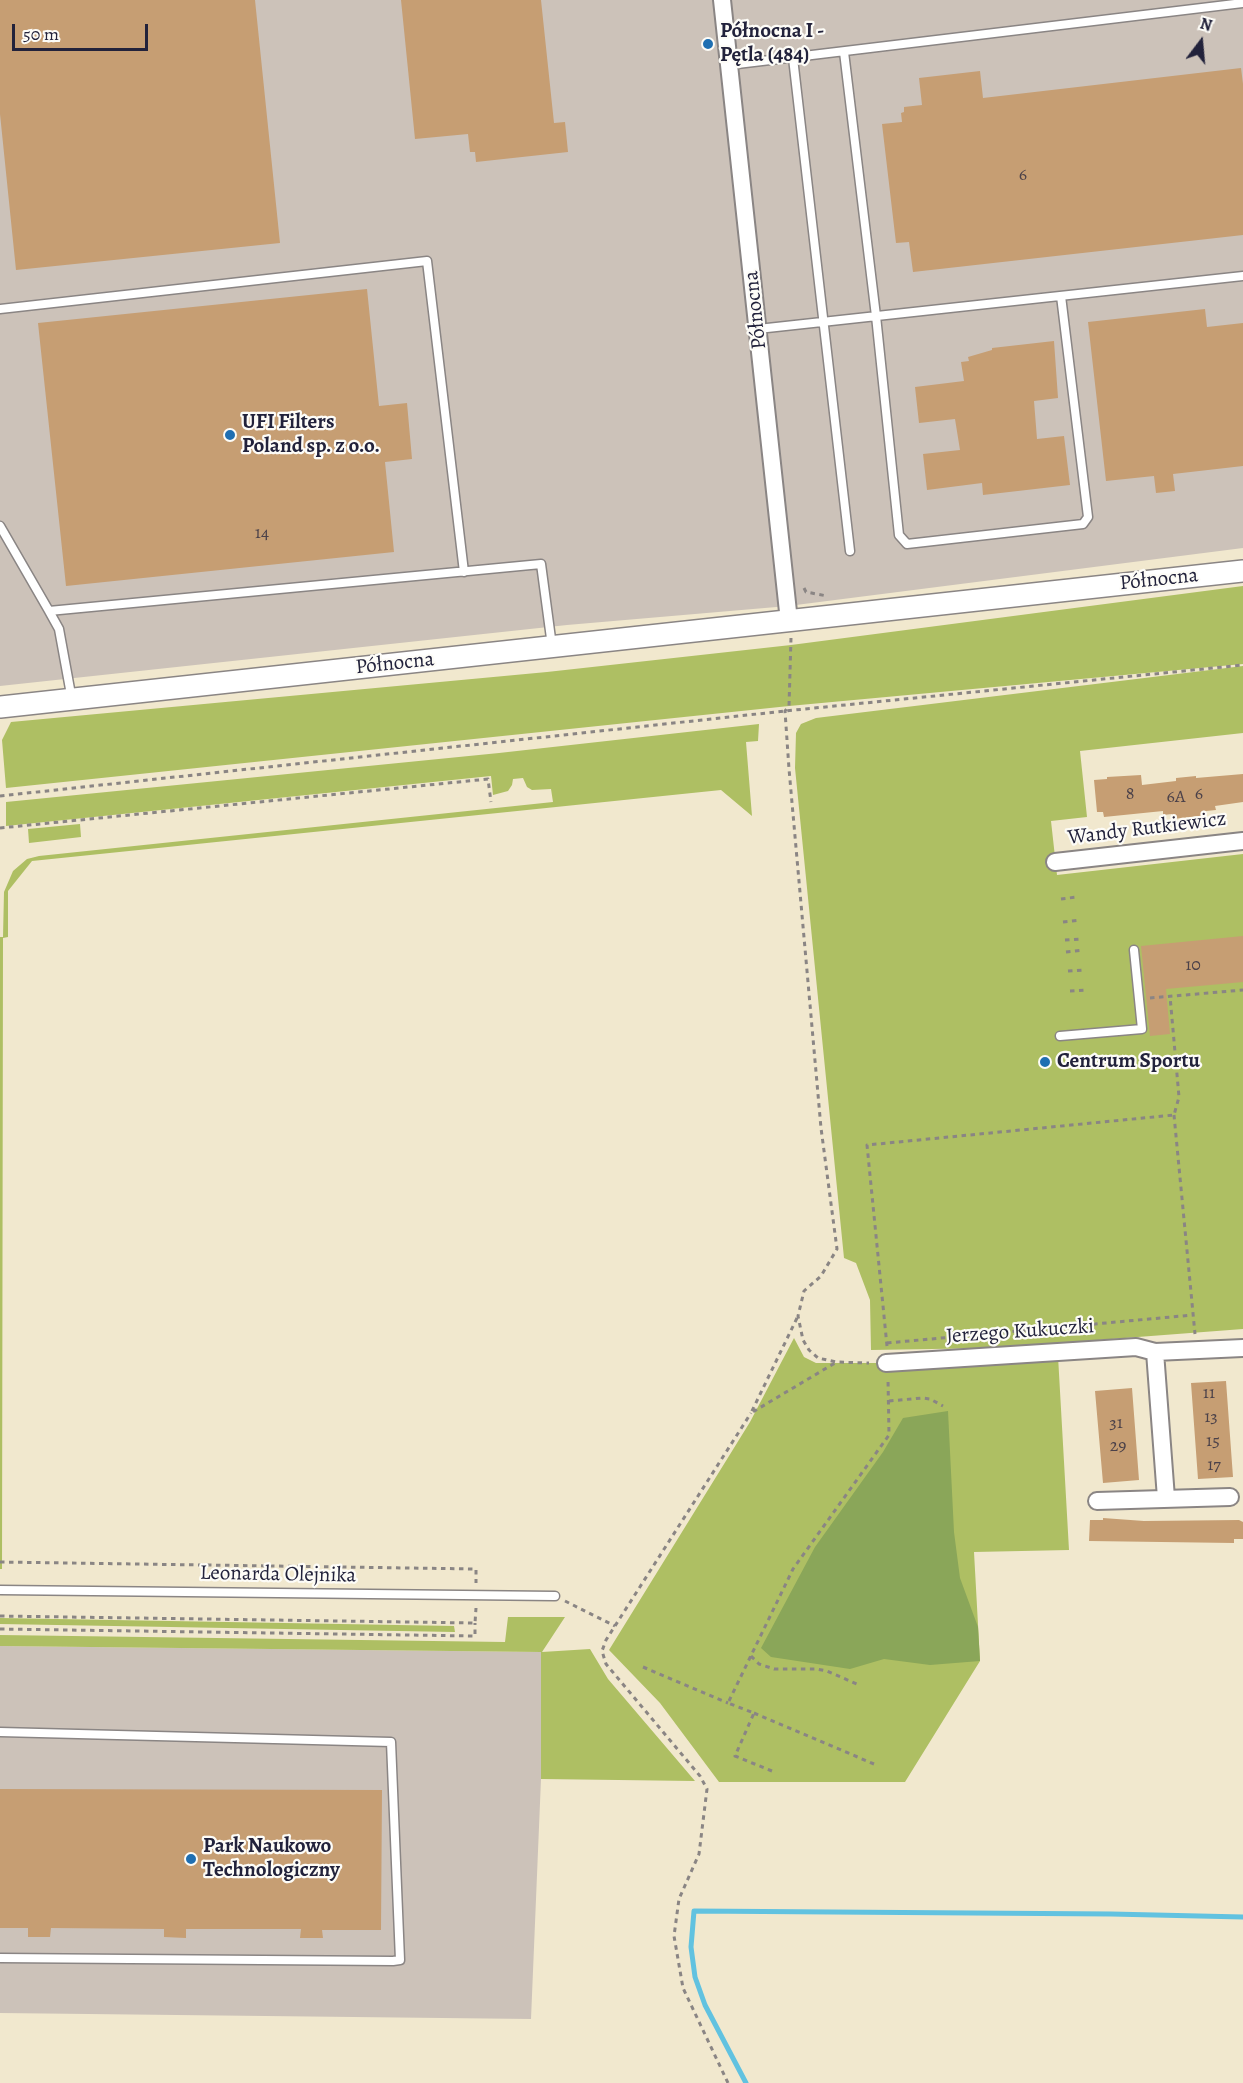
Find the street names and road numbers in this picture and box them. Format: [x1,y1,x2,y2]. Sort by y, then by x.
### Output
street label: Północna [739,269,773,351]
street label: Północna [1118,563,1200,597]
street label: Północna [354,647,436,681]
street label: Wandy Rutkiewicz [1066,807,1228,851]
street label: Jerzego Kukuczki [945,1314,1095,1350]
street label: Leonarda Olejnika [200,1561,356,1589]

